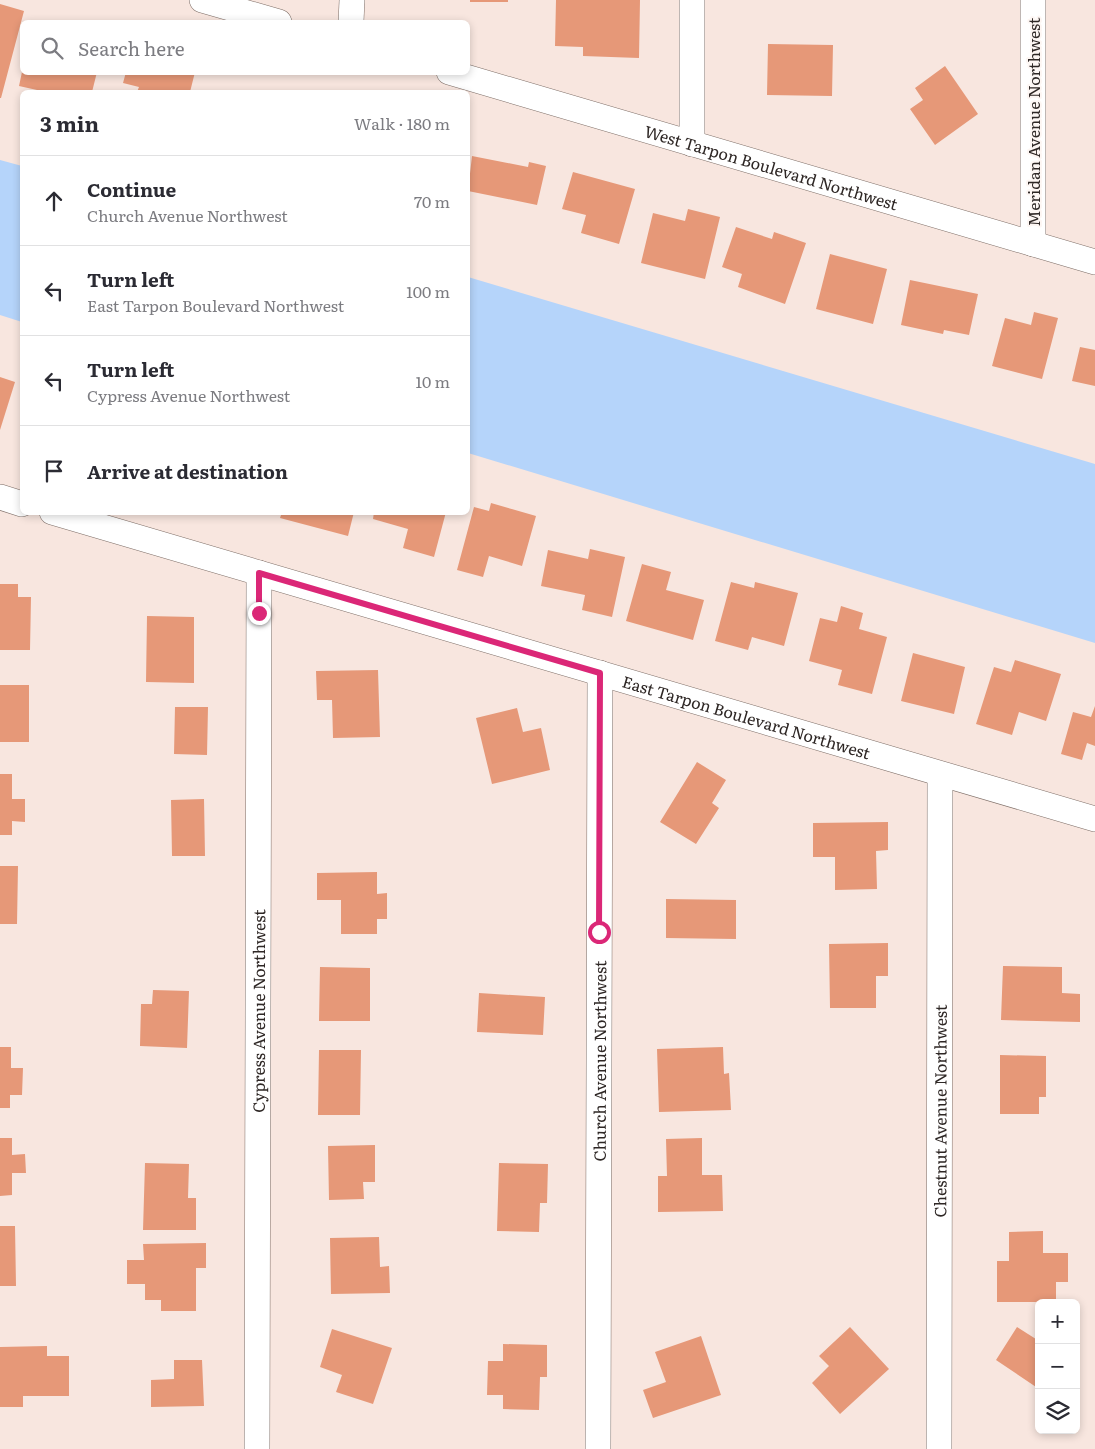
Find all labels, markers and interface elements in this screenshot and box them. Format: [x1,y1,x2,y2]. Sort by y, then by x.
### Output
street label: Meridan Avenue Northwest [1021,17,1045,227]
search box [20,20,470,75]
icon: search [38,34,66,62]
text: Search here [78,34,185,62]
text: 3 min [40,107,99,138]
text: Walk · 180 m [354,111,450,135]
street label: West Tarpon Boulevard Northwest [642,118,901,216]
text: Continue [87,175,176,203]
icon: ahead [40,187,68,215]
text: 70 m [414,189,450,213]
text: Church Avenue Northwest [87,203,288,227]
text: Turn left [87,265,174,293]
icon: left [40,277,68,305]
text: 100 m [406,279,450,303]
text: East Tarpon Boulevard Northwest [87,293,344,317]
text: Turn left [87,355,174,383]
icon: left [40,367,68,395]
text: 10 m [416,369,450,393]
text: Cypress Avenue Northwest [87,383,290,407]
icon: arrive [40,457,68,485]
text: Arrive at destination [87,457,288,485]
route end [248,602,271,625]
street label: East Tarpon Boulevard Northwest [620,669,874,764]
street label: Cypress Avenue Northwest [246,909,270,1113]
route start [588,921,611,944]
street label: Church Avenue Northwest [587,960,611,1161]
street label: Chestnut Avenue Northwest [927,1004,952,1217]
map controls [1035,1299,1080,1434]
button: + [1035,1299,1080,1344]
button: − [1035,1344,1080,1389]
button: layers [1035,1389,1080,1434]

